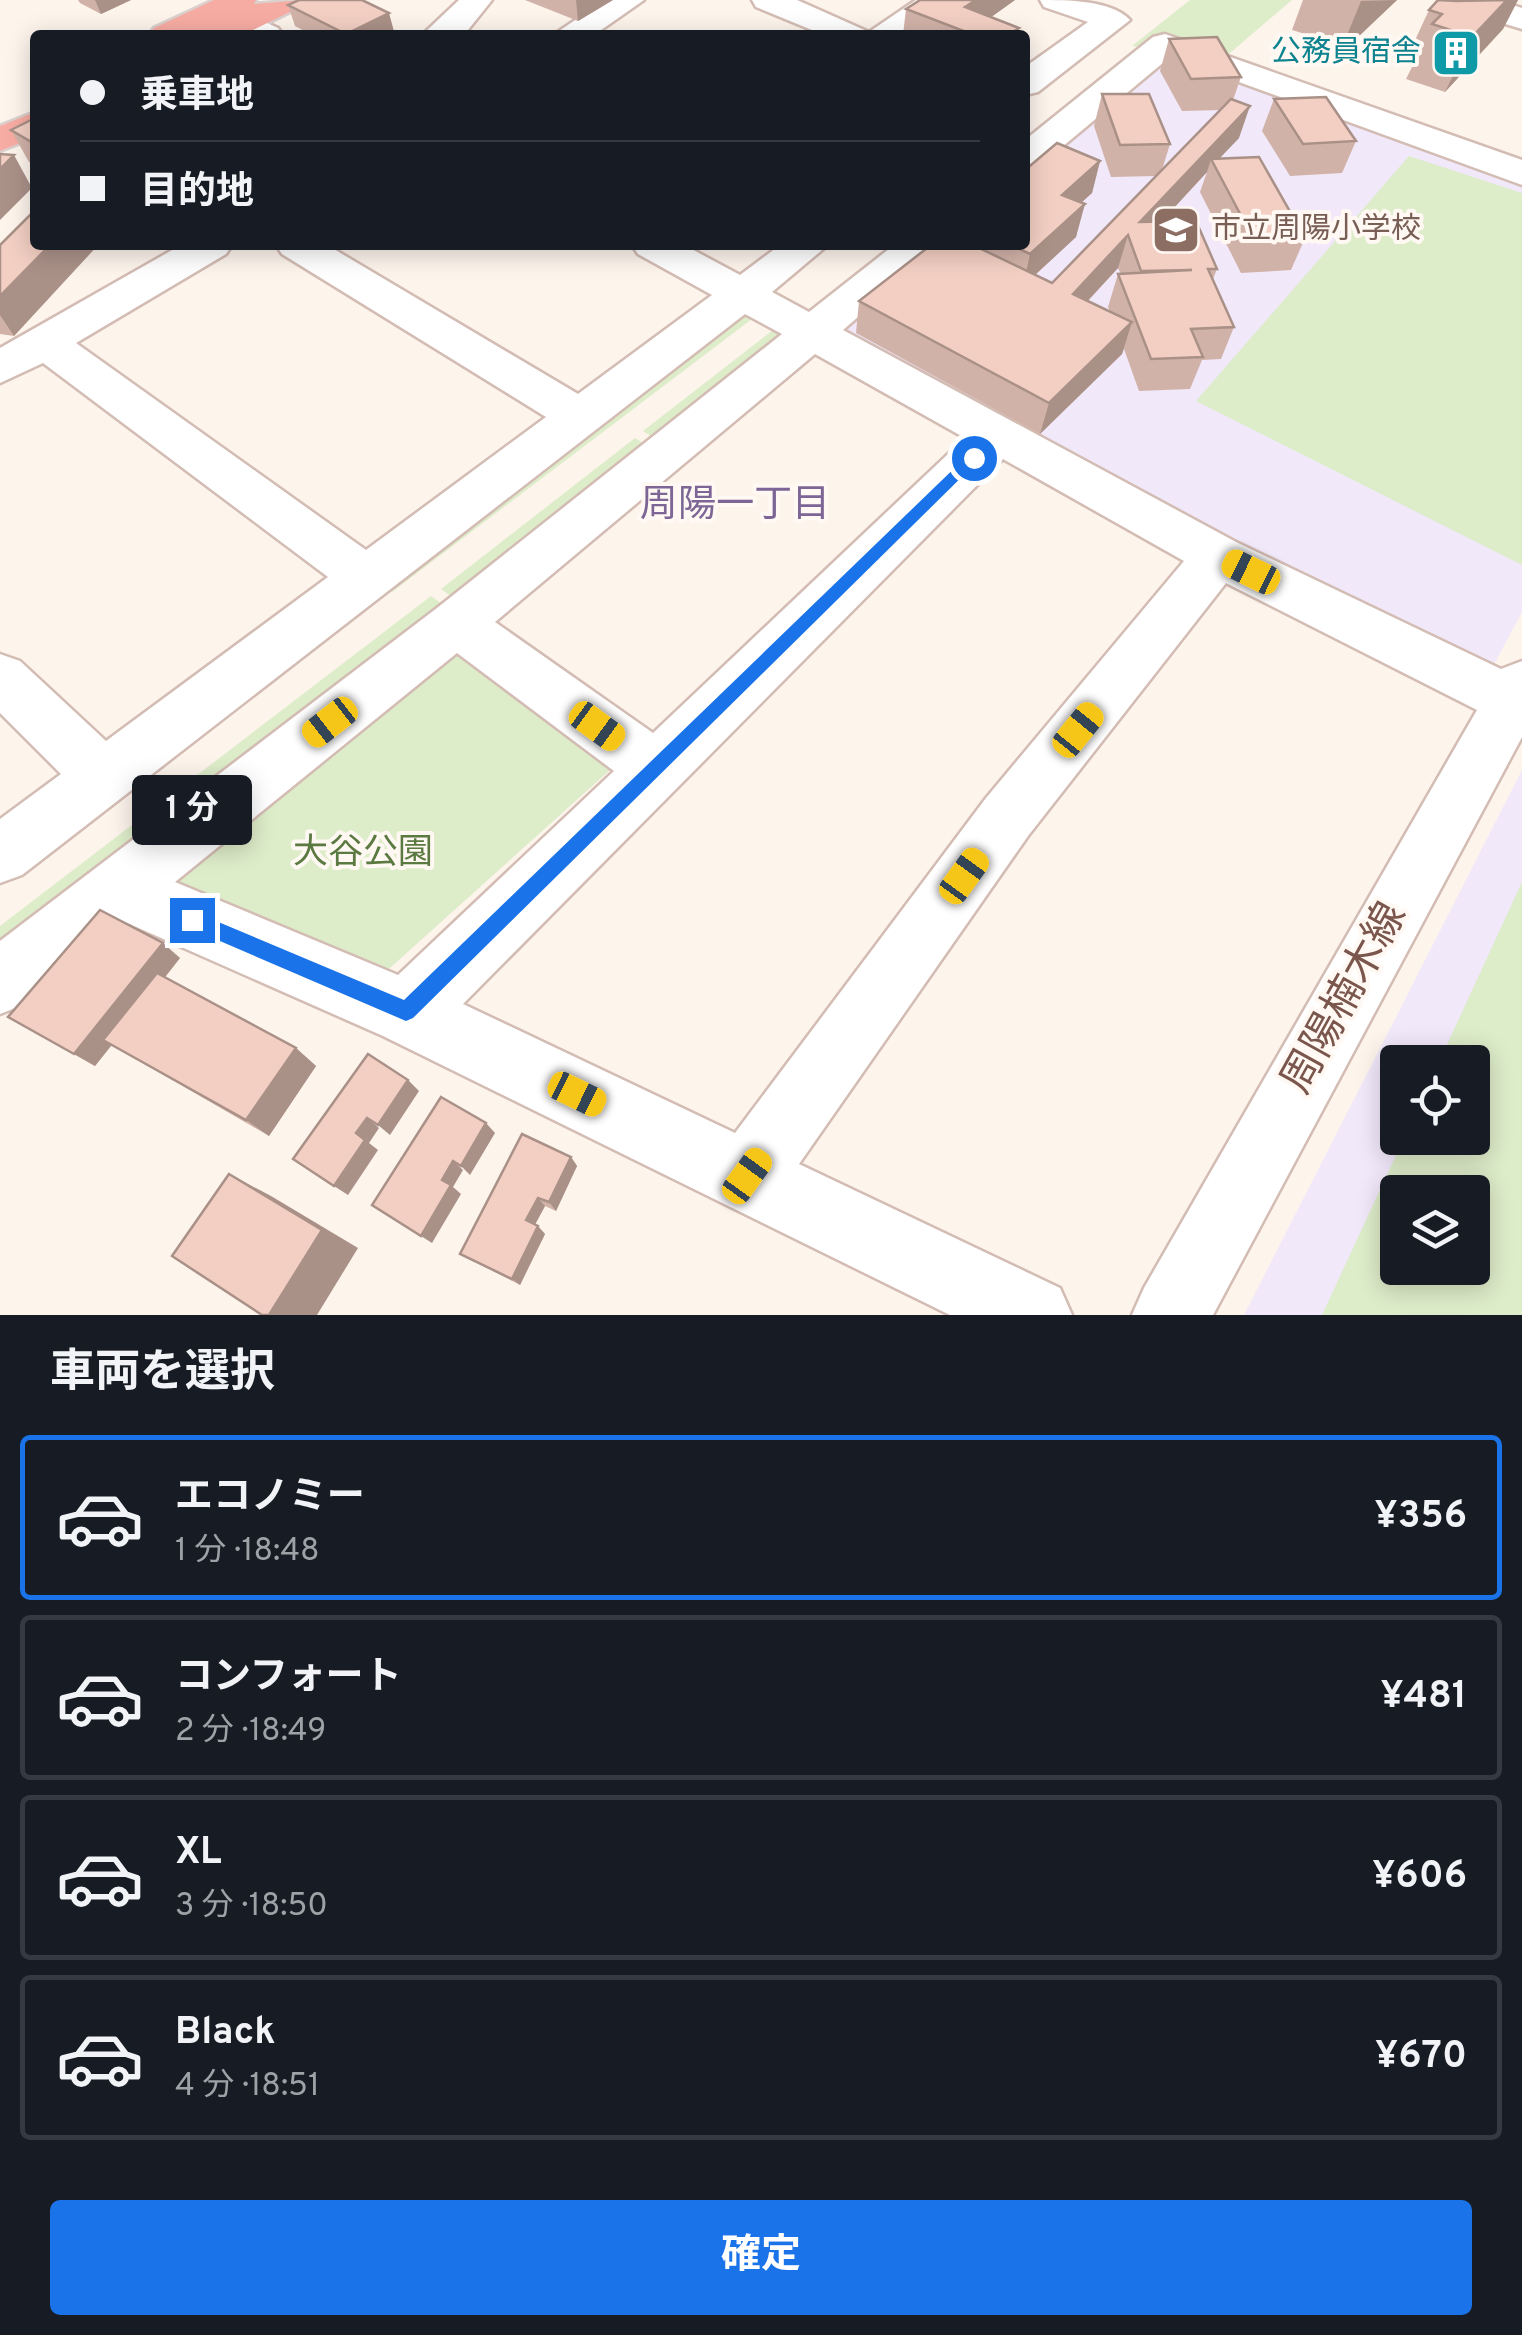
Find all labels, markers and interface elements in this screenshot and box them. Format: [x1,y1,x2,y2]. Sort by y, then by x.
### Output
building icon: 公務員宿舎 [1430,27,1482,79]
place label: 公務員宿舎 [1271,35,1421,72]
text: 乗車地 [140,73,254,122]
text: 目的地 [140,169,254,218]
school or university icon: 市立周陽小学校 [1150,204,1202,256]
place label: 市立周陽小学校 [1211,212,1421,249]
route start [952,436,997,481]
district label: 周陽一丁目 [640,482,830,531]
car [1217,545,1285,599]
car [297,692,363,752]
car [564,696,630,756]
car [1047,697,1109,763]
callout: 1 分 [132,775,252,845]
text: 1 分 [166,790,218,830]
park label: 大谷公園 [293,832,433,876]
car [934,843,994,909]
street label: 周陽楠木線 [1272,894,1420,1104]
route end [170,898,215,943]
map controls [1380,1045,1490,1285]
button: locate [1380,1045,1490,1155]
car [543,1067,611,1121]
car [717,1143,777,1209]
button: layers [1380,1175,1490,1285]
text: 車両を選択 [50,1346,275,1403]
icon: car [55,1473,145,1563]
text: エコノミー [175,1474,365,1523]
text: ¥356 [1375,1493,1467,1542]
text: 1 分 · 18:48 [175,1532,320,1572]
icon: car [55,1653,145,1743]
text: コンフォート [175,1654,402,1703]
text: ¥481 [1380,1673,1467,1722]
text: 2 分 · 18:49 [175,1712,326,1752]
text: XL [175,1829,222,1878]
icon: car [55,1833,145,1923]
text: ¥606 [1372,1853,1467,1902]
text: 3 分 · 18:50 [175,1887,328,1927]
text: Black [175,2009,275,2058]
icon: car [55,2013,145,2103]
text: ¥670 [1375,2033,1467,2082]
text: 4 分 · 18:51 [175,2067,320,2107]
button: 確定 [50,2200,1472,2315]

